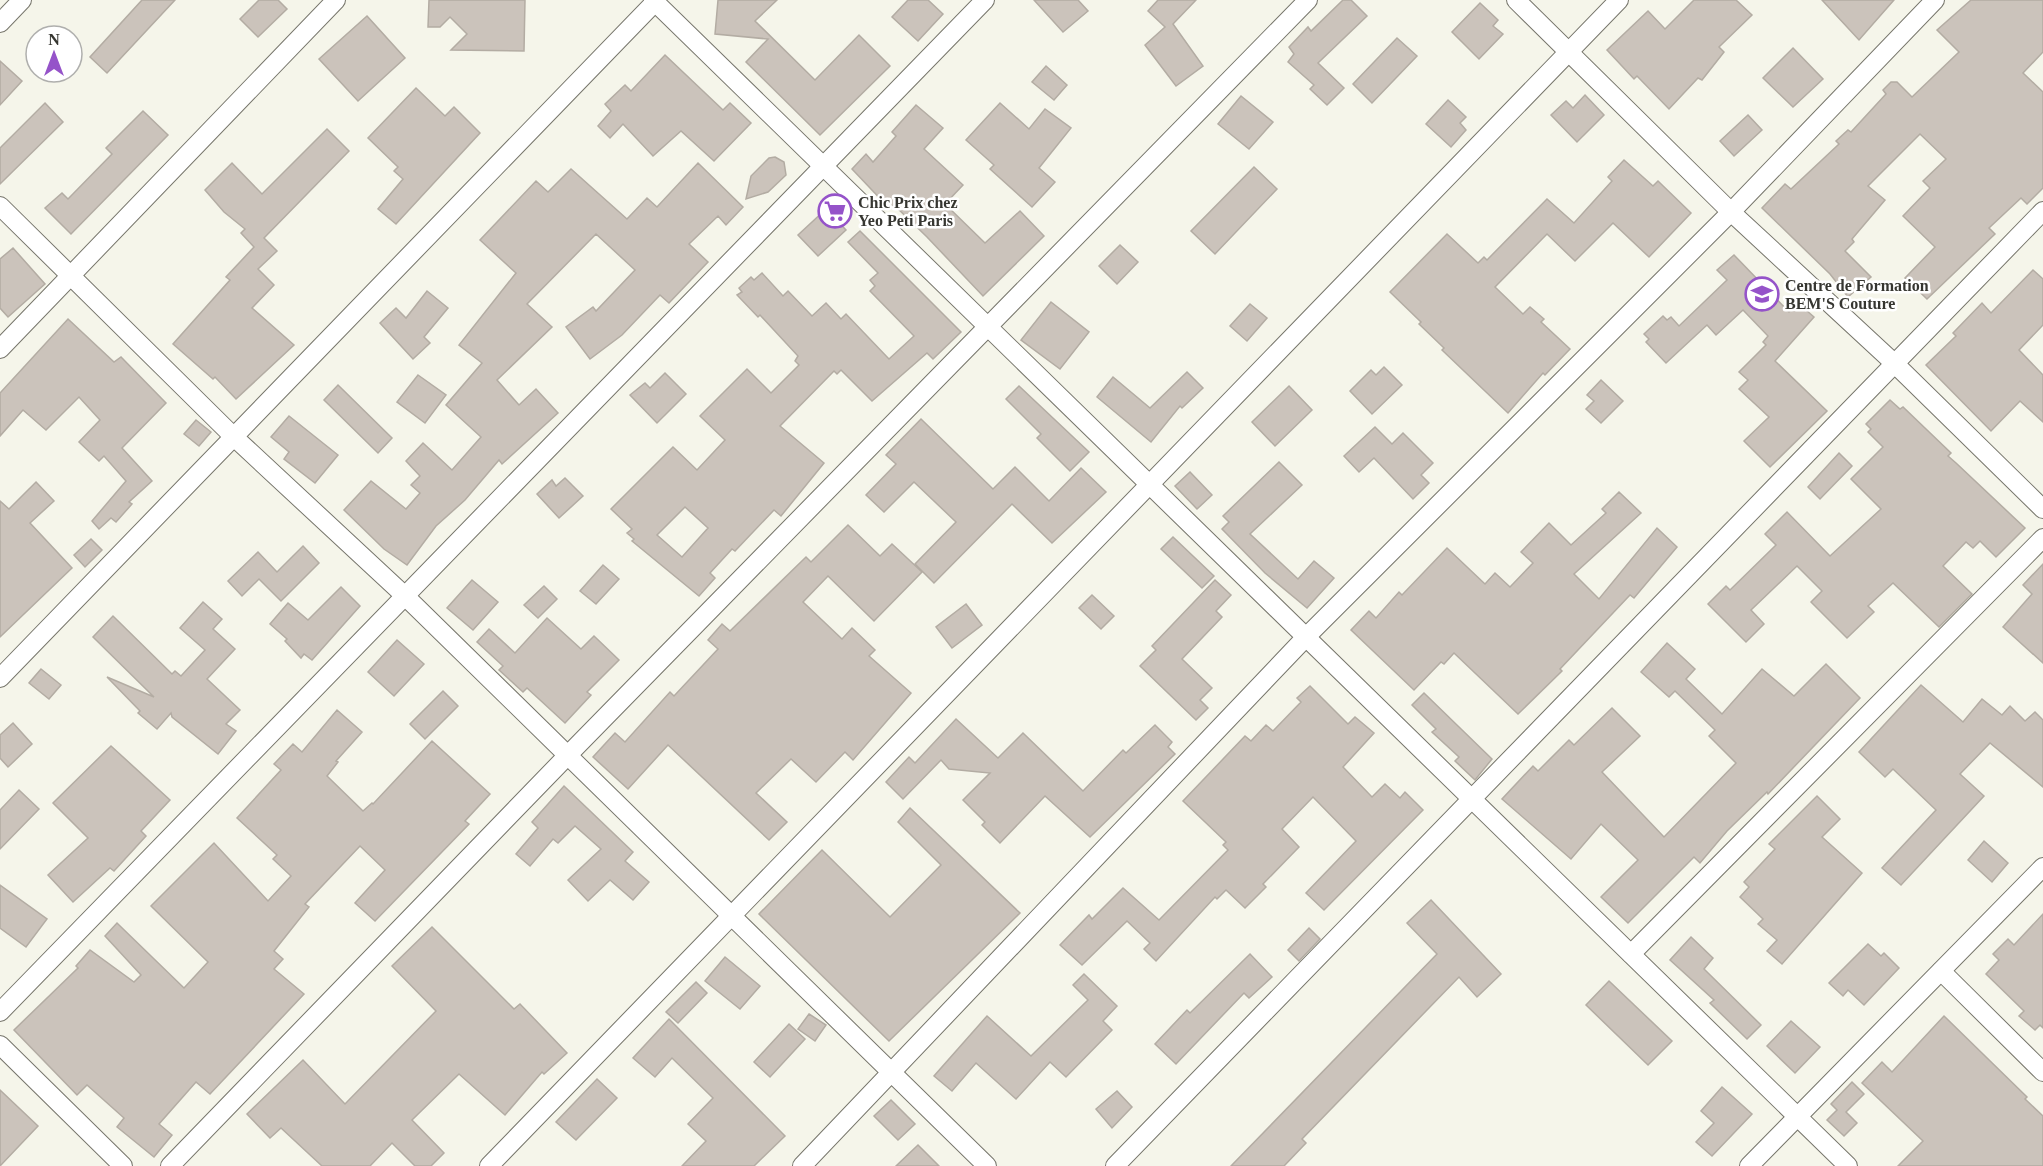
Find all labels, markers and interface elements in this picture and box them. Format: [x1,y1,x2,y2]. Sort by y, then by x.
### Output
north arrow [24,24,84,84]
text: N [48,31,60,48]
supermarket icon: Chic Prix chez Yeo Peti Paris [817,193,853,229]
place label: Chic Prix chez Yeo Peti Paris [858,194,958,229]
school or university icon: Centre de Formation BEM'S Couture [1744,276,1780,312]
place label: Centre de Formation BEM'S Couture [1785,277,1929,312]

